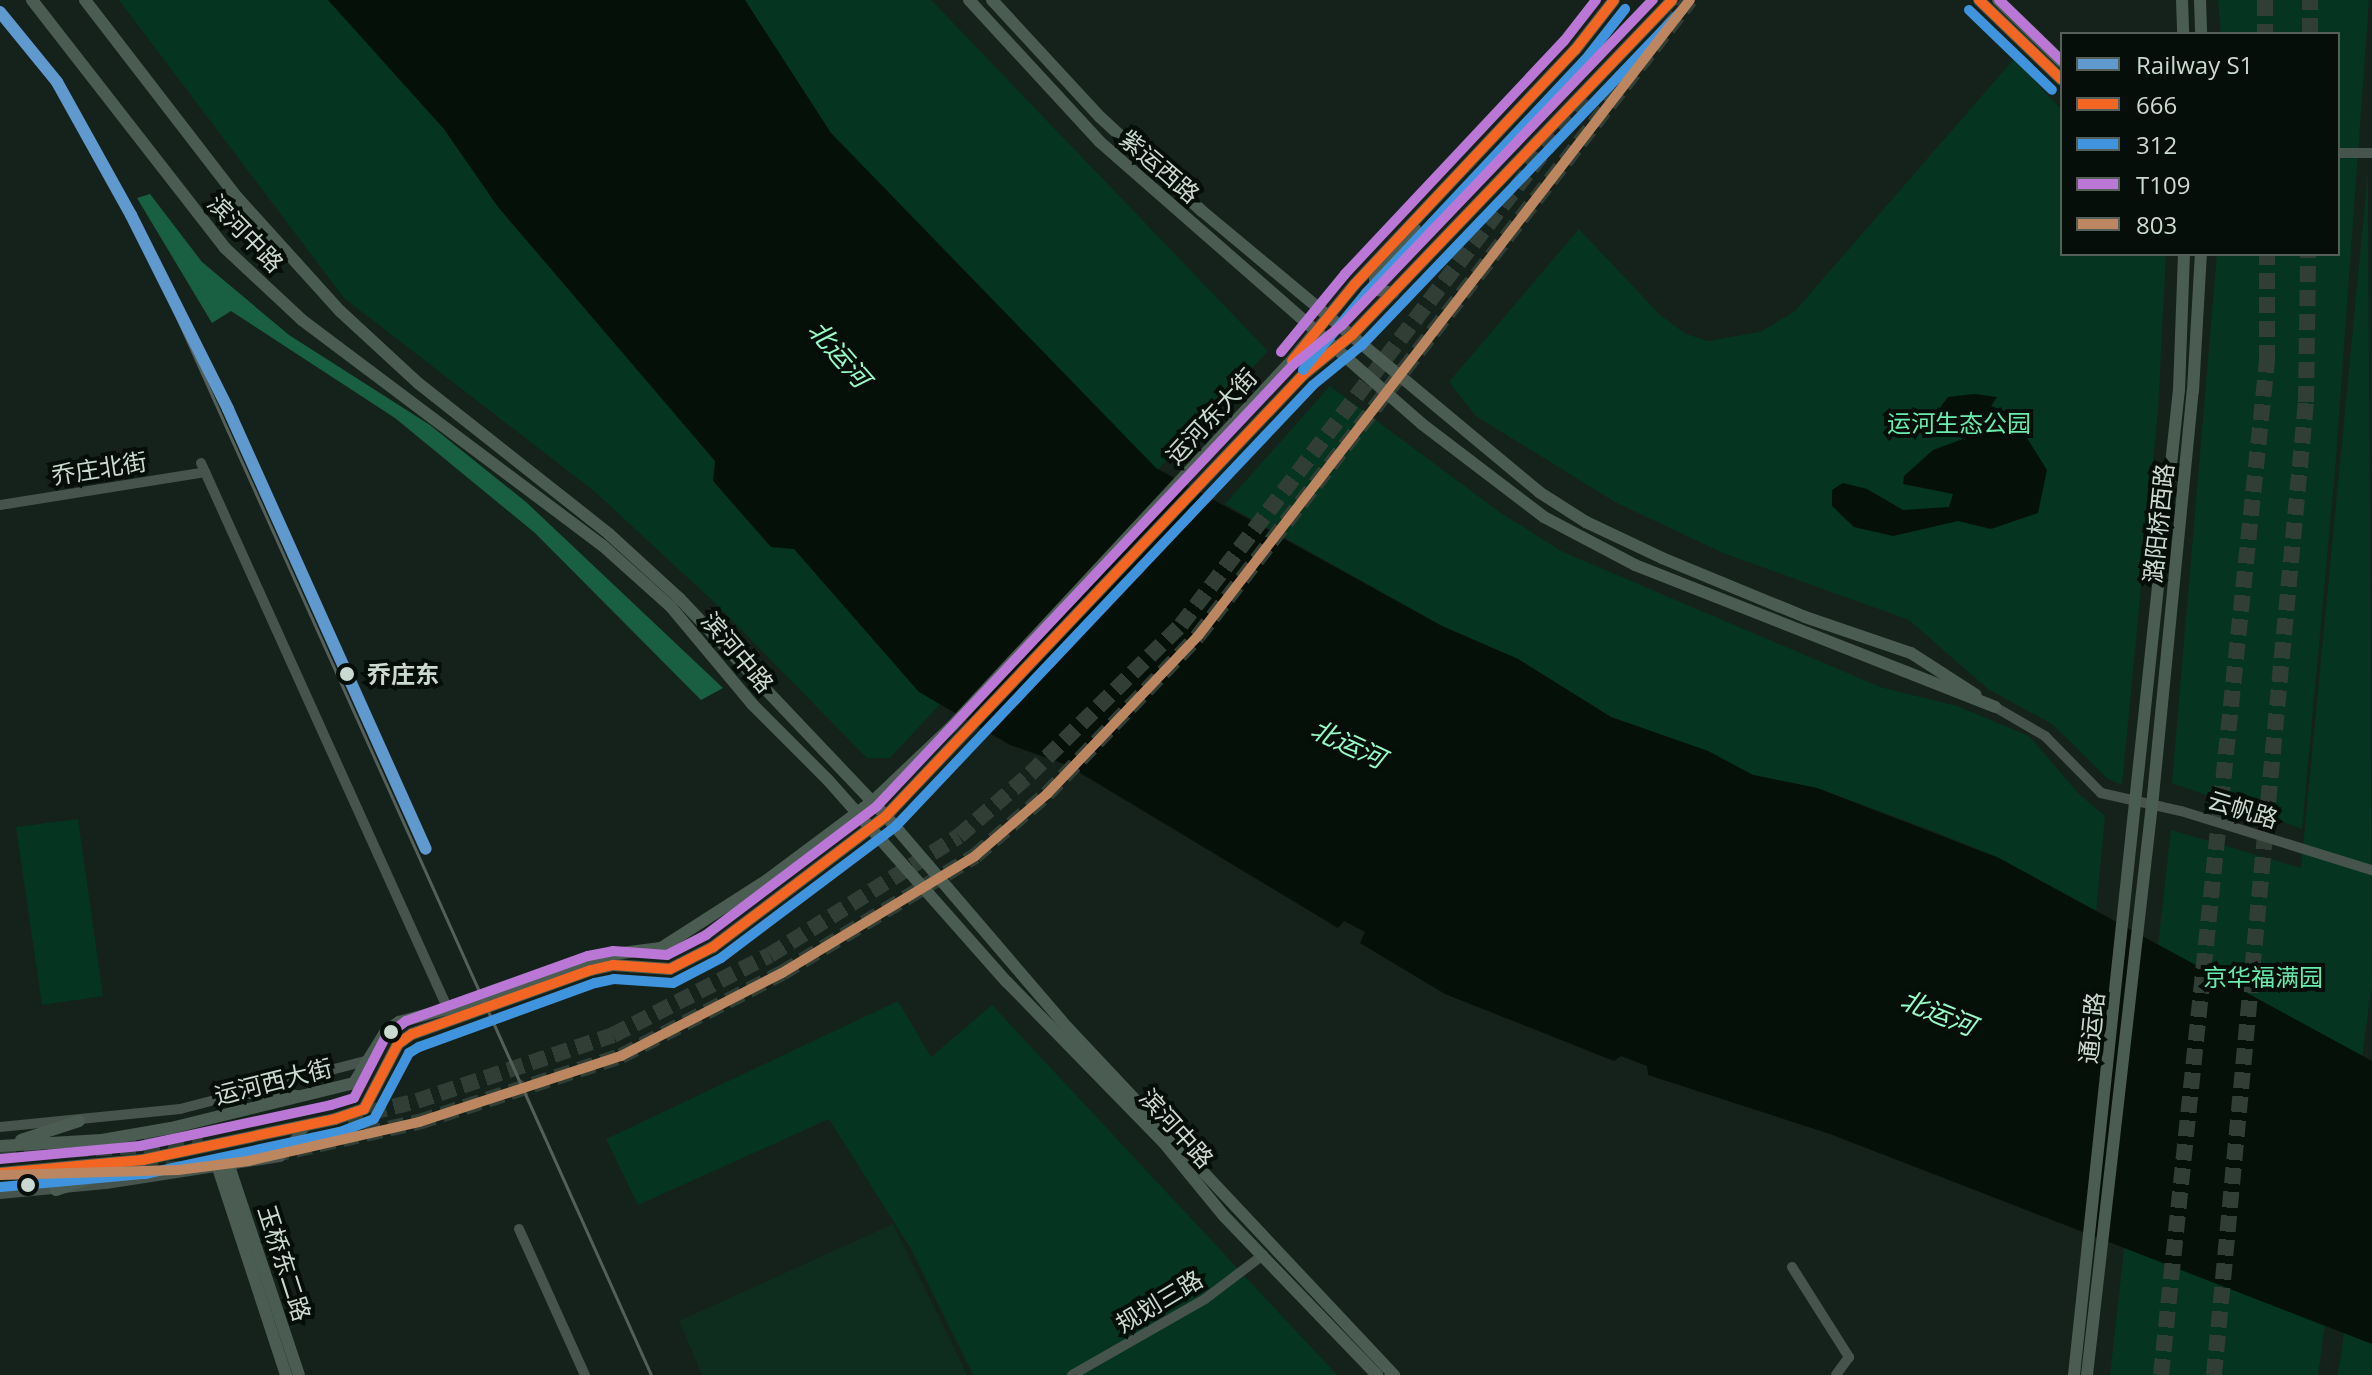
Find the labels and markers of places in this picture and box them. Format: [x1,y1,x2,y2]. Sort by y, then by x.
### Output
place label: 乔庄东 [367,660,439,688]
marker: 乔庄东 [334,661,360,687]
unlabelled marker [383,1024,399,1040]
unlabelled marker [20,1177,36,1193]

